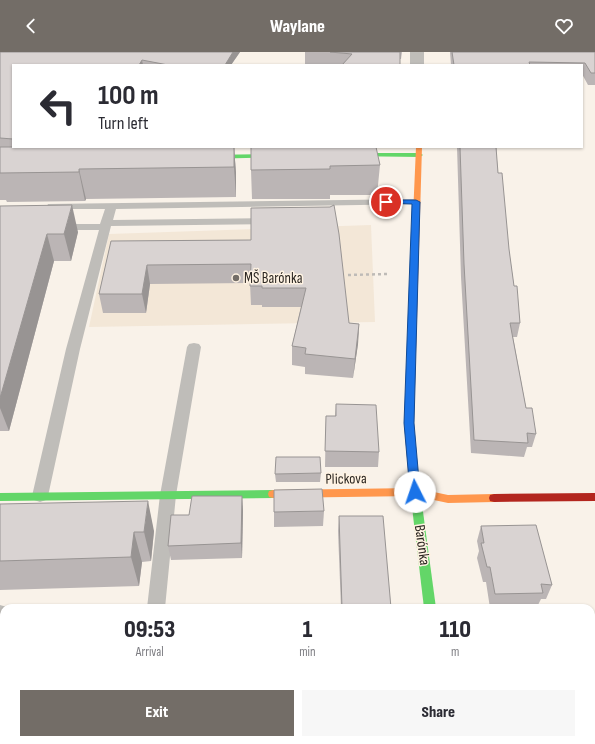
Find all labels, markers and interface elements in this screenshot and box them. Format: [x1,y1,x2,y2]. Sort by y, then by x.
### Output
icon: back [20,15,42,37]
icon: heart [553,15,575,37]
text: Waylane [270,16,325,37]
text: 100 m [98,79,159,112]
icon: left [32,80,84,132]
text: Turn left [98,113,149,134]
pin [369,185,403,219]
icon: arrive [375,191,397,213]
place label: MŠ Barónka [244,269,303,288]
marker: MŠ Barónka [231,273,241,283]
street label: Plickova [325,469,367,489]
position arrow [394,471,436,513]
street label: Barónka [410,524,434,567]
text: 09:53 [124,615,175,644]
text: 1 [302,615,312,644]
text: 110 [440,615,471,644]
text: Arrival [136,644,164,660]
text: min [299,644,316,660]
text: m [451,644,459,660]
button: Exit [20,690,294,736]
button: Share [302,690,575,736]

